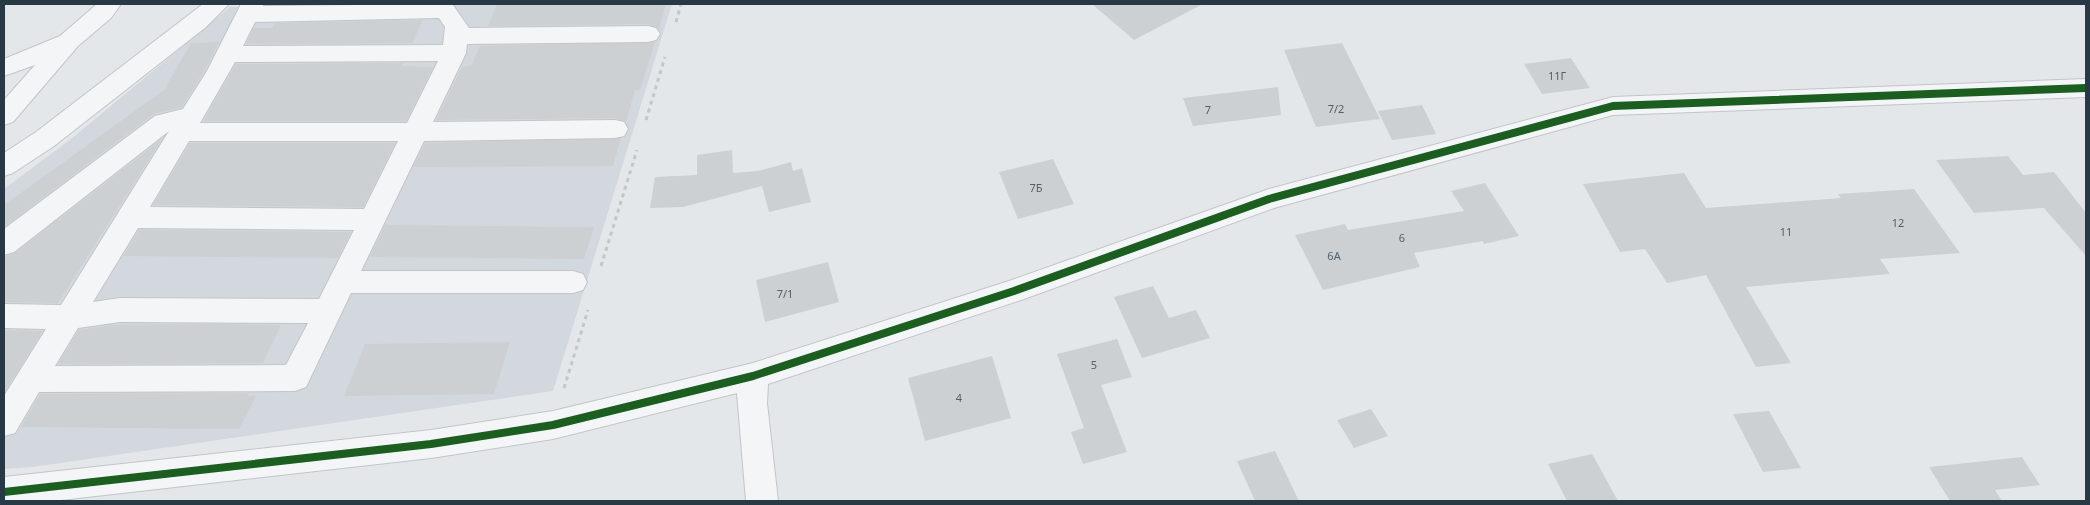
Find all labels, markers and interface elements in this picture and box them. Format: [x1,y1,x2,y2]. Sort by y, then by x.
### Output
house number: 11Г [1548,68,1566,83]
house number: 7/2 [1328,101,1344,116]
house number: 7 [1205,102,1211,117]
house number: 7Б [1029,180,1043,195]
house number: 12 [1892,215,1904,230]
house number: 11 [1780,224,1792,239]
house number: 6 [1399,230,1405,245]
house number: 6А [1327,248,1342,263]
house number: 7/1 [777,286,793,301]
house number: 5 [1091,357,1097,372]
house number: 4 [956,390,963,405]

